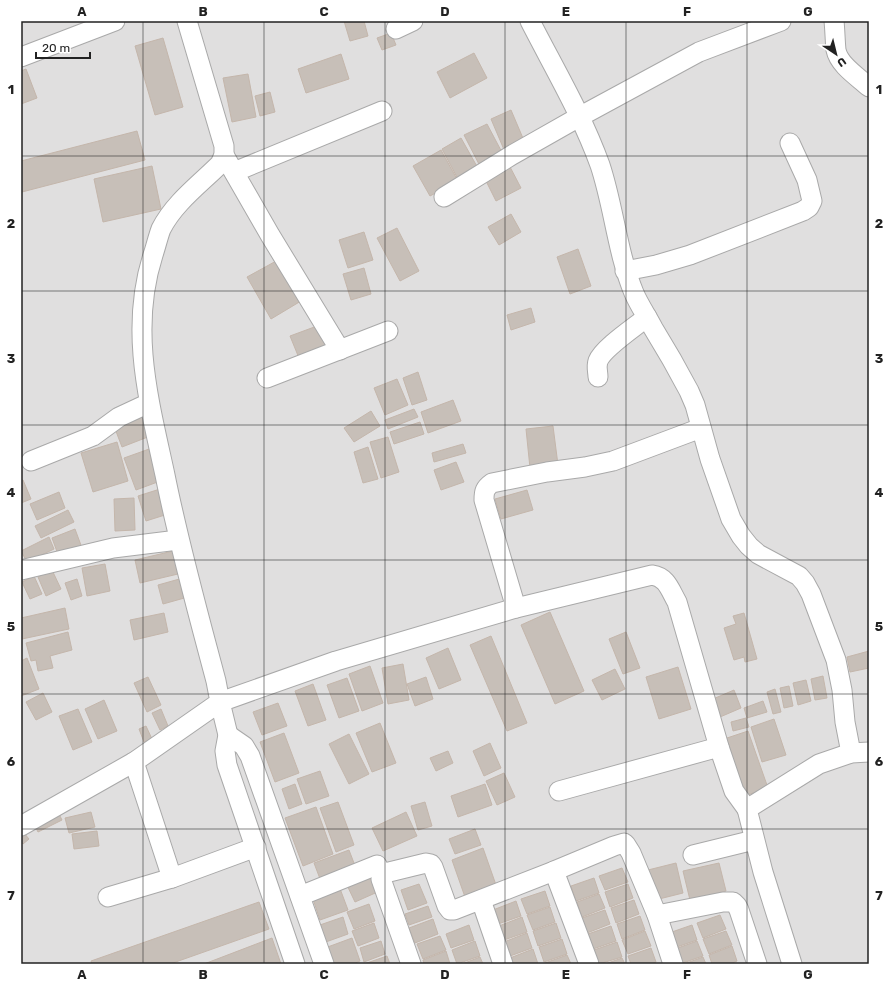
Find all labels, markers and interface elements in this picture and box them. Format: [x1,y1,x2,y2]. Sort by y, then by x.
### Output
text: A [77,4,87,19]
text: B [198,4,208,19]
text: C [319,4,329,19]
text: D [440,4,450,19]
text: E [562,4,570,19]
text: F [683,4,691,19]
text: G [803,4,813,19]
scale bar [36,34,90,60]
north arrow [816,34,856,74]
text: 20 m [42,41,70,55]
text: U [834,54,848,69]
text: 1 [8,82,14,97]
text: 1 [876,82,882,97]
text: 2 [7,216,15,231]
text: 2 [875,216,883,231]
text: 3 [7,351,16,366]
text: 3 [875,351,884,366]
text: 4 [7,485,16,500]
text: 4 [875,485,884,500]
text: 5 [7,619,15,634]
text: 5 [875,619,883,634]
text: 6 [7,754,16,769]
text: 6 [875,754,884,769]
text: 7 [7,888,15,903]
text: 7 [875,888,883,903]
text: A [77,967,87,982]
text: B [198,967,208,982]
text: C [319,967,329,982]
text: D [440,967,450,982]
text: E [562,967,570,982]
text: F [683,967,691,982]
text: G [803,967,813,982]

